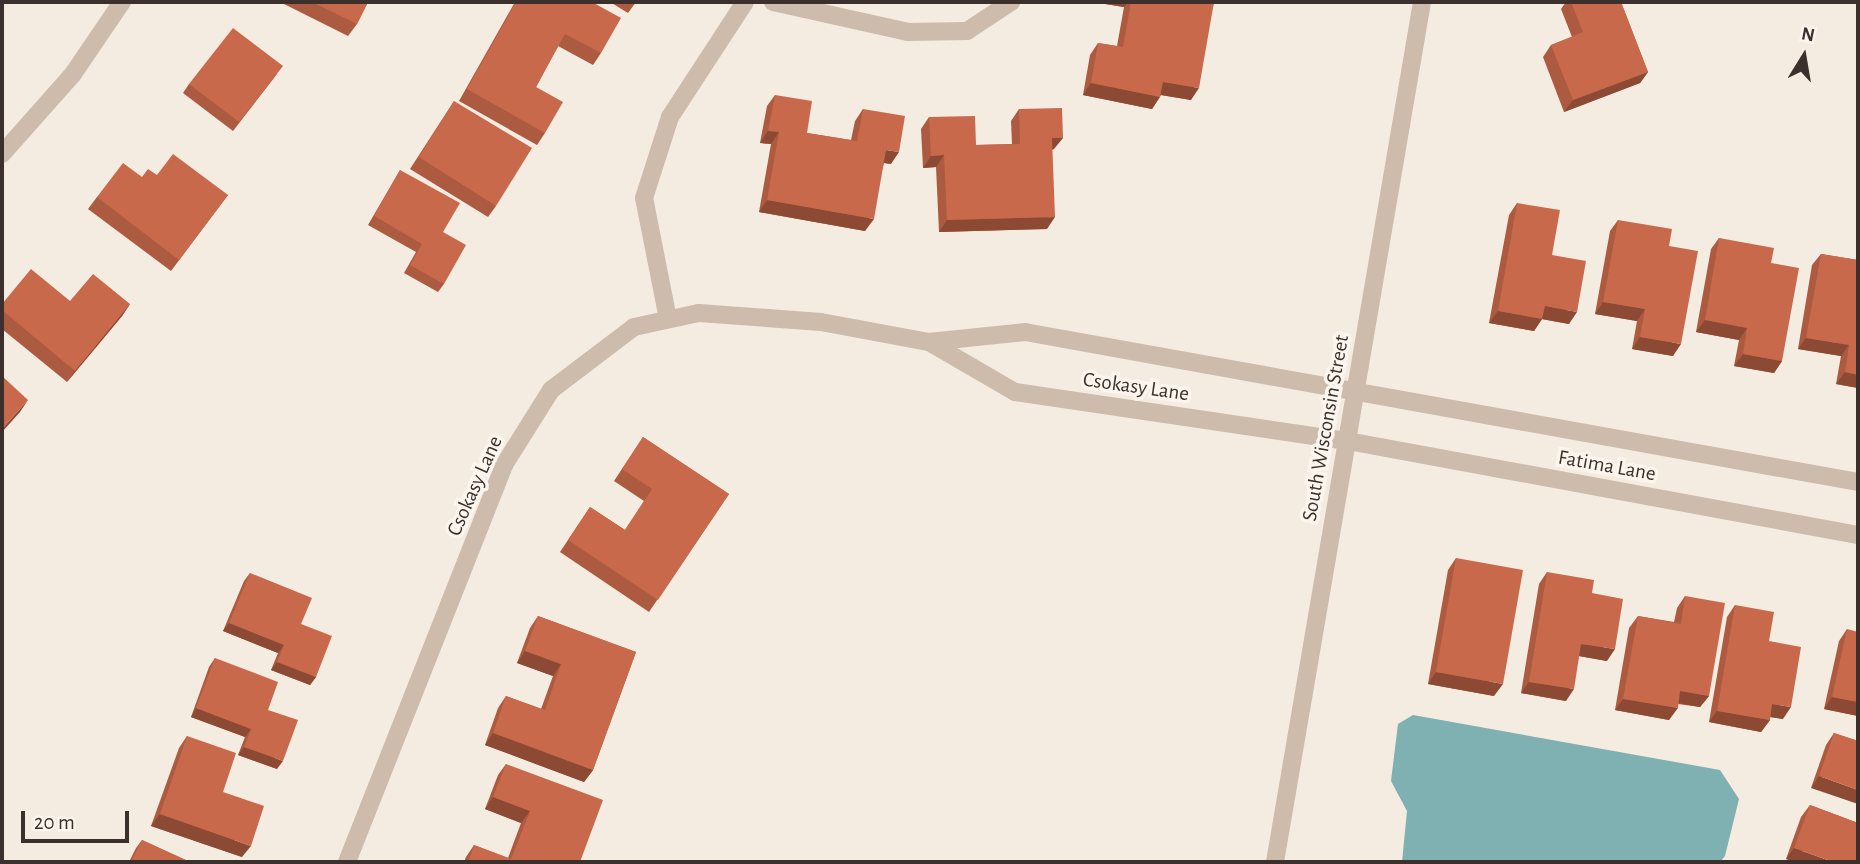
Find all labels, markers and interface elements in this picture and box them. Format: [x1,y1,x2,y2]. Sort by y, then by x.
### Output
north arrow [1769,21,1839,91]
text: N [1800,24,1816,45]
street label: South Wisconsin Street [1297,333,1355,523]
street label: Csokasy Lane [1081,367,1191,407]
street label: Csokasy Lane [442,432,508,540]
street label: Fatima Lane [1556,445,1658,487]
scale bar [24,798,133,842]
text: 20 m [34,812,75,833]

